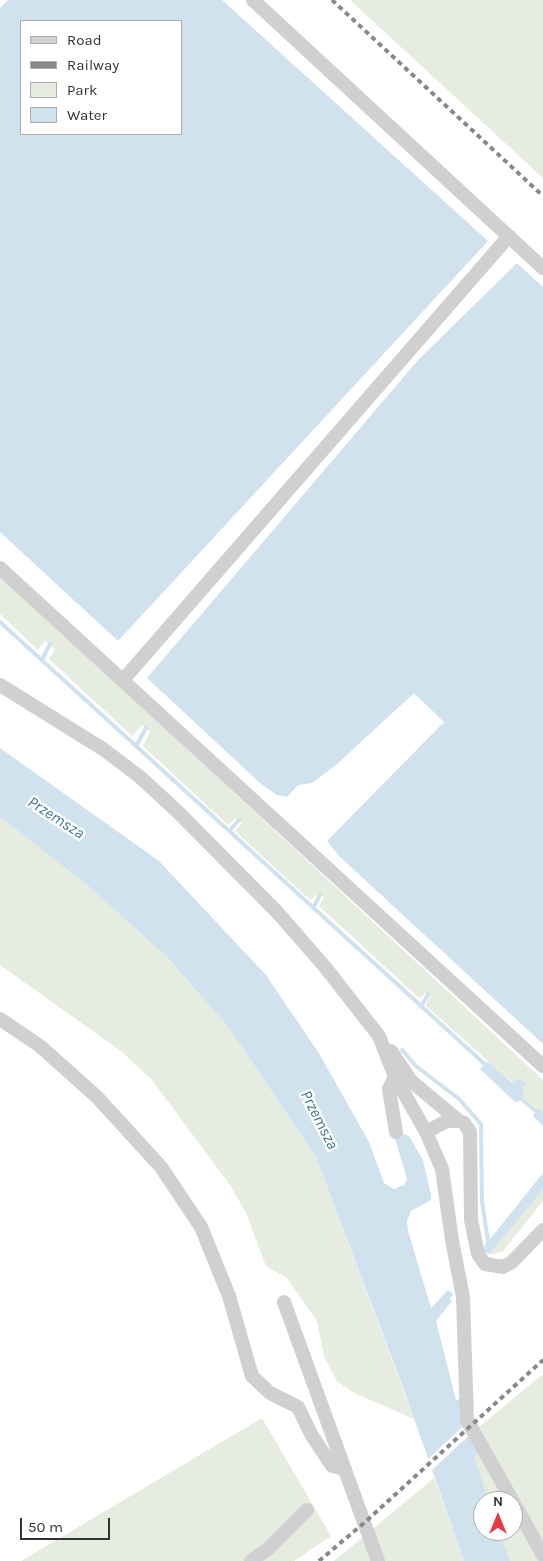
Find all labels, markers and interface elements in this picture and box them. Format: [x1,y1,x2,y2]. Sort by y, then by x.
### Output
legend [20,20,182,135]
text: Road [67,31,102,49]
text: Railway [67,56,119,74]
text: Park [67,81,97,99]
text: Water [67,106,107,124]
water label: Przemsza [24,793,88,843]
water label: Przemsza [296,1087,342,1153]
north arrow [473,1491,523,1541]
text: N [493,1493,503,1510]
scale bar [22,1508,112,1540]
text: 50 m [28,1518,63,1536]

